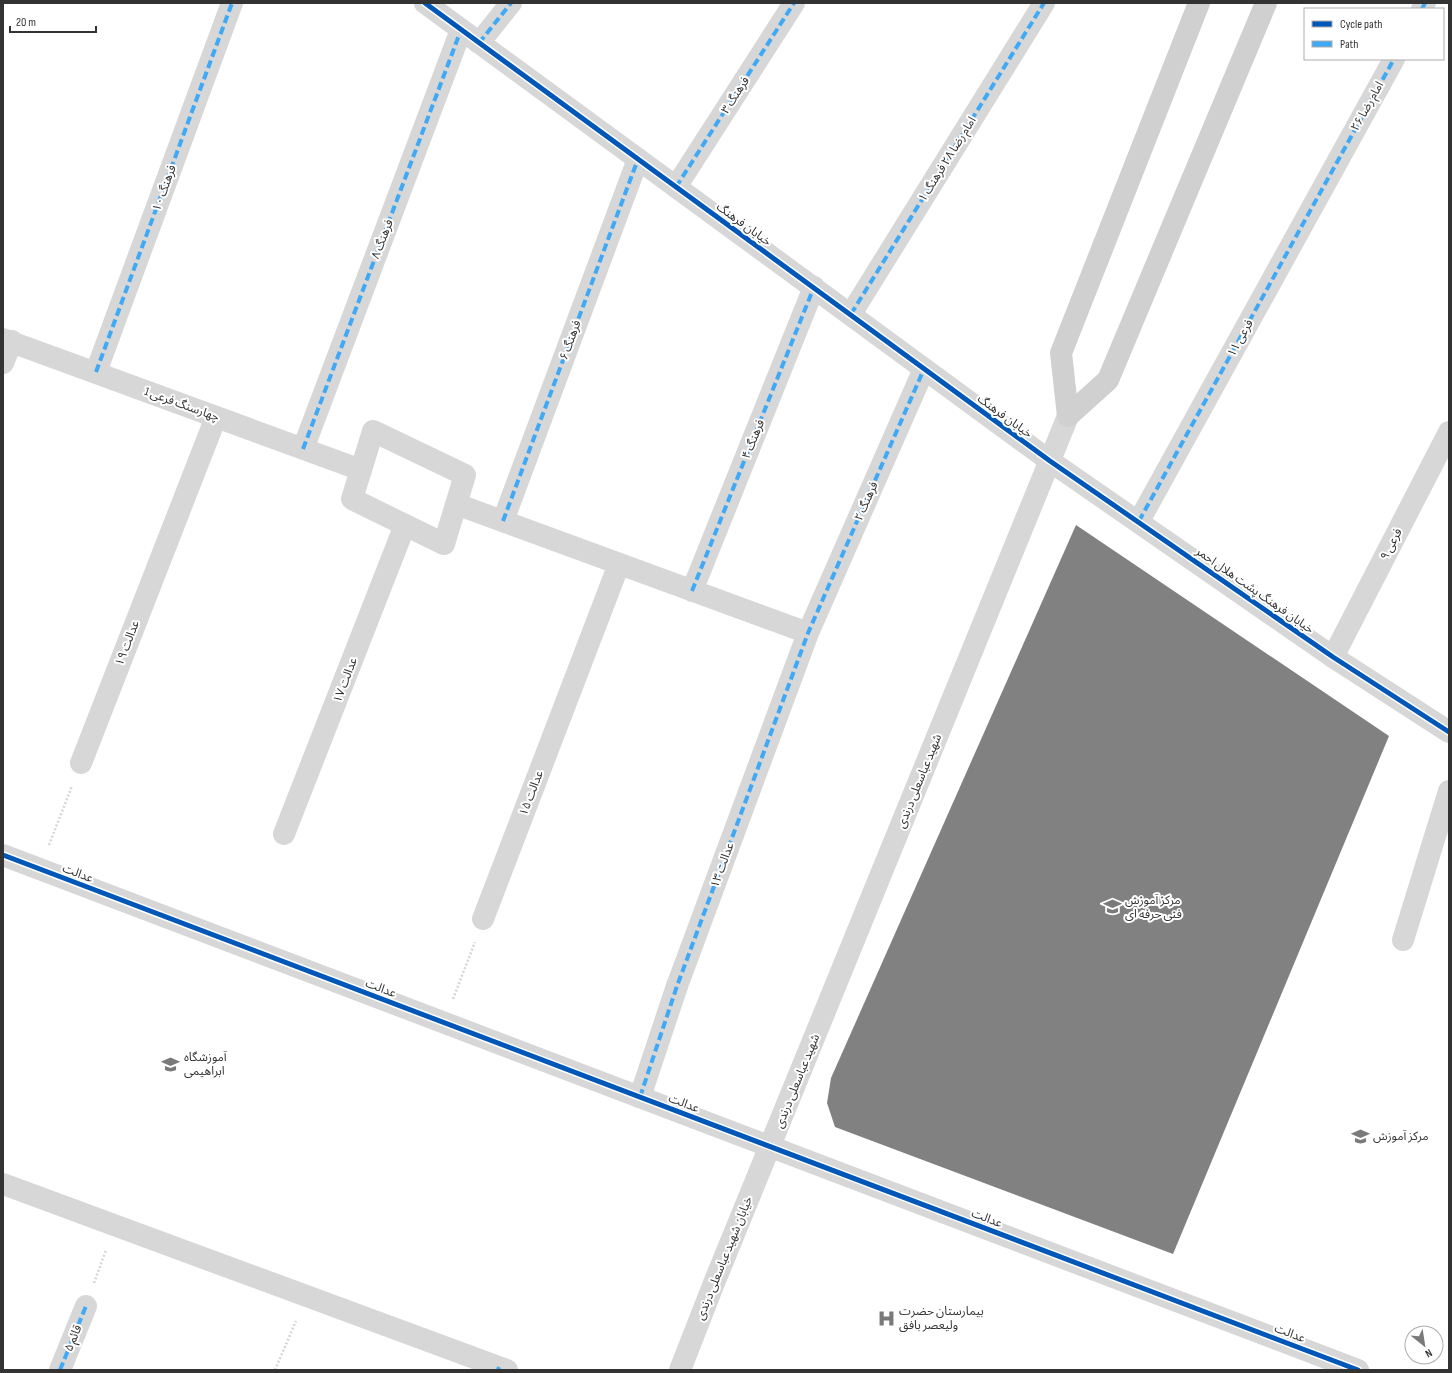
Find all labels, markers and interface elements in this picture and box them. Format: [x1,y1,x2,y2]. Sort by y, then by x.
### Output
scale bar [10,8,96,34]
legend [1304,8,1444,60]
text: 20 m [16,15,36,30]
text: Cycle path [1340,17,1382,32]
text: Path [1340,37,1358,52]
street label: فرهنگ ۳ [718,74,753,117]
street label: امام رضا ۲۶ [1348,79,1388,134]
street label: امام رضا ۲۸ فرهنگ ۱ [915,114,981,205]
street label: فرهنگ ۱۰ [149,163,180,213]
street label: خیابان فرهنگ [713,199,774,249]
street label: فرهنگ ۸ [368,217,397,261]
street label: فرعی ۱۱ [1224,317,1257,360]
street label: فرهنگ ۶ [556,318,585,362]
street label: چهارسنگ فرعی 1 [142,384,221,425]
street label: خیابان فرهنگ [974,391,1035,441]
street label: فرهنگ ۴ [739,417,768,461]
street label: فرهنگ ۲ [851,479,882,523]
street label: فرعی ۹ [1377,526,1406,563]
street label: خیابان فرهنگ پشت هلال احمر [1192,543,1317,637]
street label: عدالت ۱۹ [112,618,143,668]
street label: عدالت ۱۷ [330,655,361,705]
street label: شهید عباسعلی درندی [894,732,945,831]
street label: عدالت ۱۵ [516,768,547,818]
street label: عدالت ۱۳ [707,840,738,890]
street label: عدالت [60,861,95,886]
place label: مرکز آموزش فنی حرفه ای [1125,893,1182,922]
school or university icon: مرکز آموزش فنی حرفه ای [1102,897,1122,917]
street label: عدالت [363,976,398,1001]
street label: شهید عباسعلی درندی [772,1032,823,1131]
place label: آموزشگاه ابراهیمی [184,1050,227,1079]
school or university icon: آموزشگاه ابراهیمی [161,1054,181,1074]
street label: عدالت [666,1091,701,1116]
school or university icon: مرکز آموزش [1350,1126,1370,1146]
place label: مرکز آموزش [1373,1129,1429,1144]
street label: خیابان شهید عباسعلی درندی [693,1194,756,1322]
street label: عدالت [969,1206,1004,1231]
place label: بیمارستان حضرت ولیعصر بافق [899,1304,984,1333]
hospital icon: بیمارستان حضرت ولیعصر بافق [876,1308,896,1328]
street label: عدالت [1272,1321,1307,1346]
street label: قائم ۵ [61,1323,87,1354]
north arrow [1404,1325,1444,1365]
text: N [1423,1346,1435,1360]

